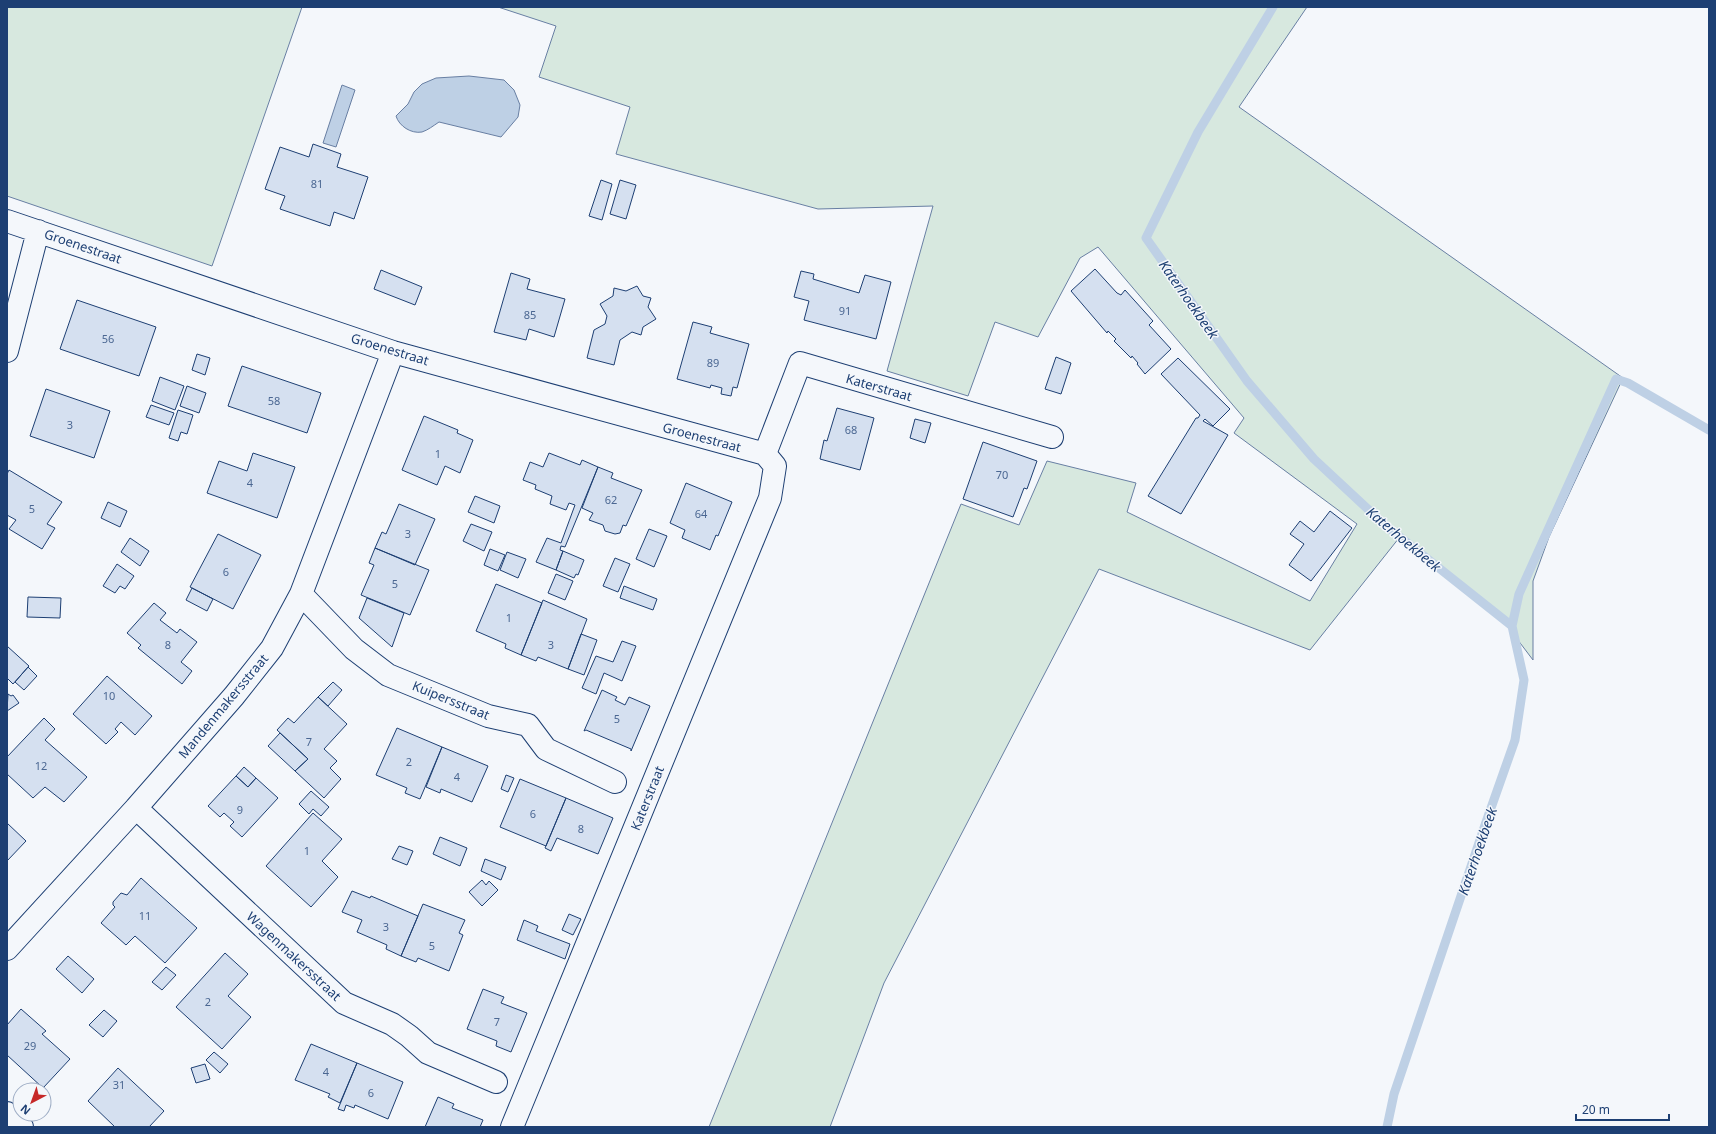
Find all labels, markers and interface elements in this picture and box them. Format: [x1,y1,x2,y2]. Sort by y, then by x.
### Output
house number: 81 [311,176,323,191]
street label: Groenestraat [42,224,124,268]
water label: Katerhoekbeek [1155,256,1224,343]
house number: 91 [839,303,851,318]
house number: 85 [524,307,536,322]
street label: Groenestraat [349,329,431,369]
house number: 56 [102,331,114,346]
house number: 89 [707,355,719,370]
street label: Katerstraat [844,369,914,405]
house number: 58 [268,393,280,408]
house number: 3 [67,417,73,432]
street label: Groenestraat [661,418,743,456]
house number: 68 [845,422,857,437]
house number: 1 [435,446,441,461]
house number: 70 [996,467,1008,482]
house number: 4 [247,475,254,490]
house number: 62 [605,492,617,507]
house number: 5 [29,501,35,516]
water label: Katerhoekbeek [1363,502,1446,577]
house number: 64 [695,506,708,521]
house number: 3 [405,526,411,541]
house number: 6 [223,564,229,579]
house number: 5 [392,576,398,591]
house number: 1 [506,610,512,625]
house number: 8 [165,637,171,652]
house number: 3 [548,637,554,652]
street label: Mandenmakersstraat [174,650,272,762]
street label: Kuipersstraat [410,676,493,724]
house number: 10 [103,688,115,703]
house number: 5 [614,711,620,726]
house number: 7 [306,734,312,749]
house number: 2 [406,754,412,769]
house number: 12 [35,758,47,773]
street label: Katerstraat [626,763,668,833]
house number: 4 [454,769,461,784]
house number: 9 [237,802,243,817]
water label: Katerhoekbeek [1453,803,1501,898]
house number: 6 [530,806,536,821]
house number: 8 [578,821,584,836]
house number: 1 [304,843,310,858]
street label: Wagenmakersstraat [243,907,345,1005]
house number: 11 [139,908,151,923]
house number: 3 [383,919,389,934]
house number: 5 [429,938,435,953]
house number: 2 [205,994,211,1009]
house number: 7 [494,1014,500,1029]
house number: 29 [24,1038,36,1053]
house number: 4 [323,1064,330,1079]
house number: 31 [113,1077,125,1092]
north arrow [12,1082,52,1122]
house number: 6 [368,1085,374,1100]
scale bar [1576,1096,1669,1122]
text: N [17,1101,33,1119]
text: 20 m [1582,1101,1610,1118]

